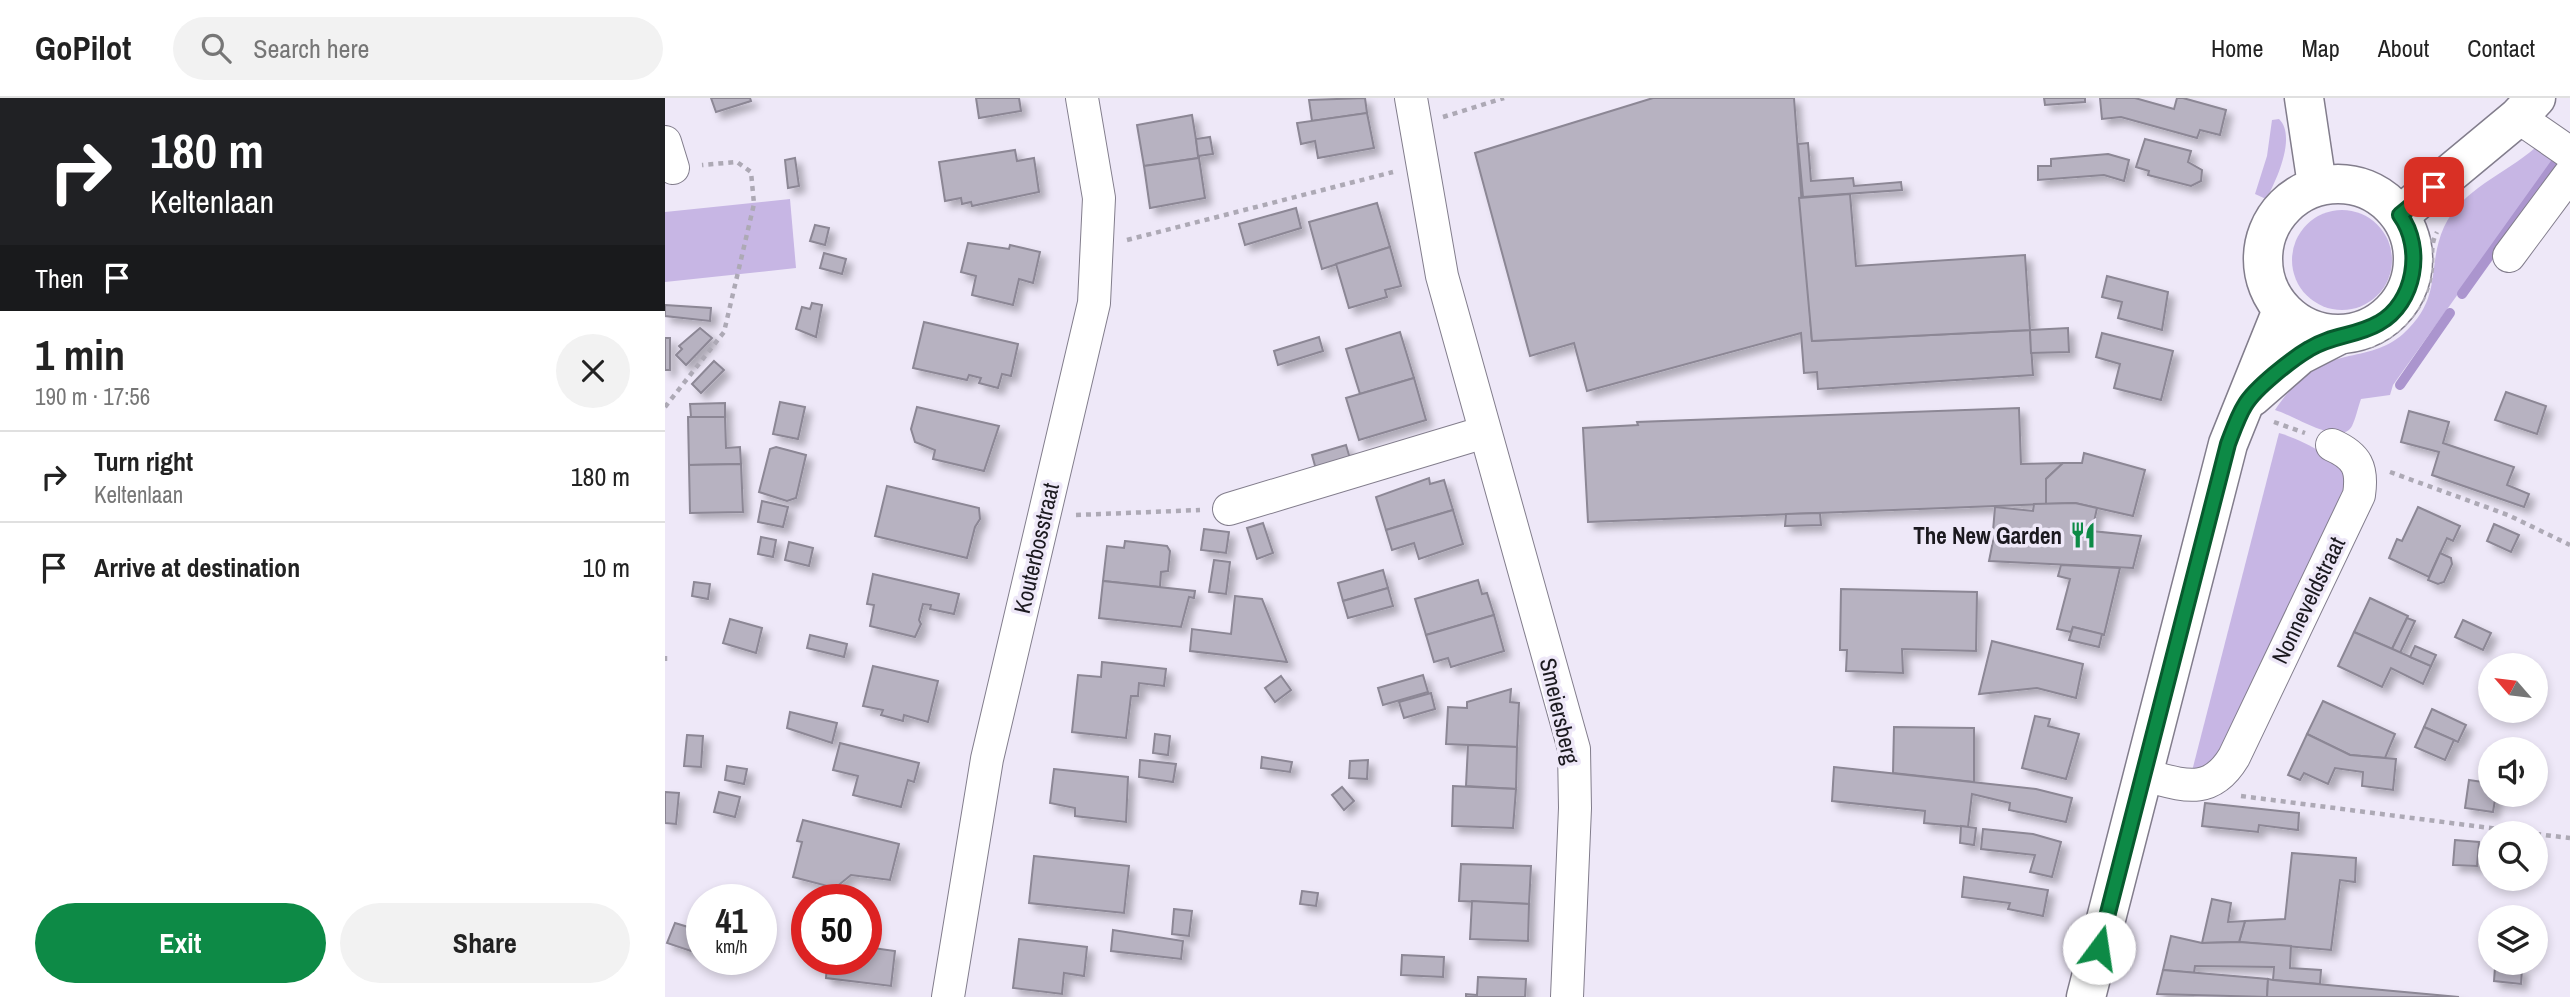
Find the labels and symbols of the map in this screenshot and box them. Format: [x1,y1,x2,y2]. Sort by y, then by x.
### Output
pin [2404,157,2464,217]
street label: Kouterbosstraat [1006,480,1066,616]
place label: The New Garden [1913,520,2062,551]
restaurant icon: The New Garden [2068,520,2098,550]
street label: Nonneveldstraat [2264,531,2352,669]
north arrow [2478,653,2548,723]
street label: Smeiersberg [1533,655,1587,768]
speed limit sign: 50 [791,884,882,975]
position arrow [2062,911,2136,985]

